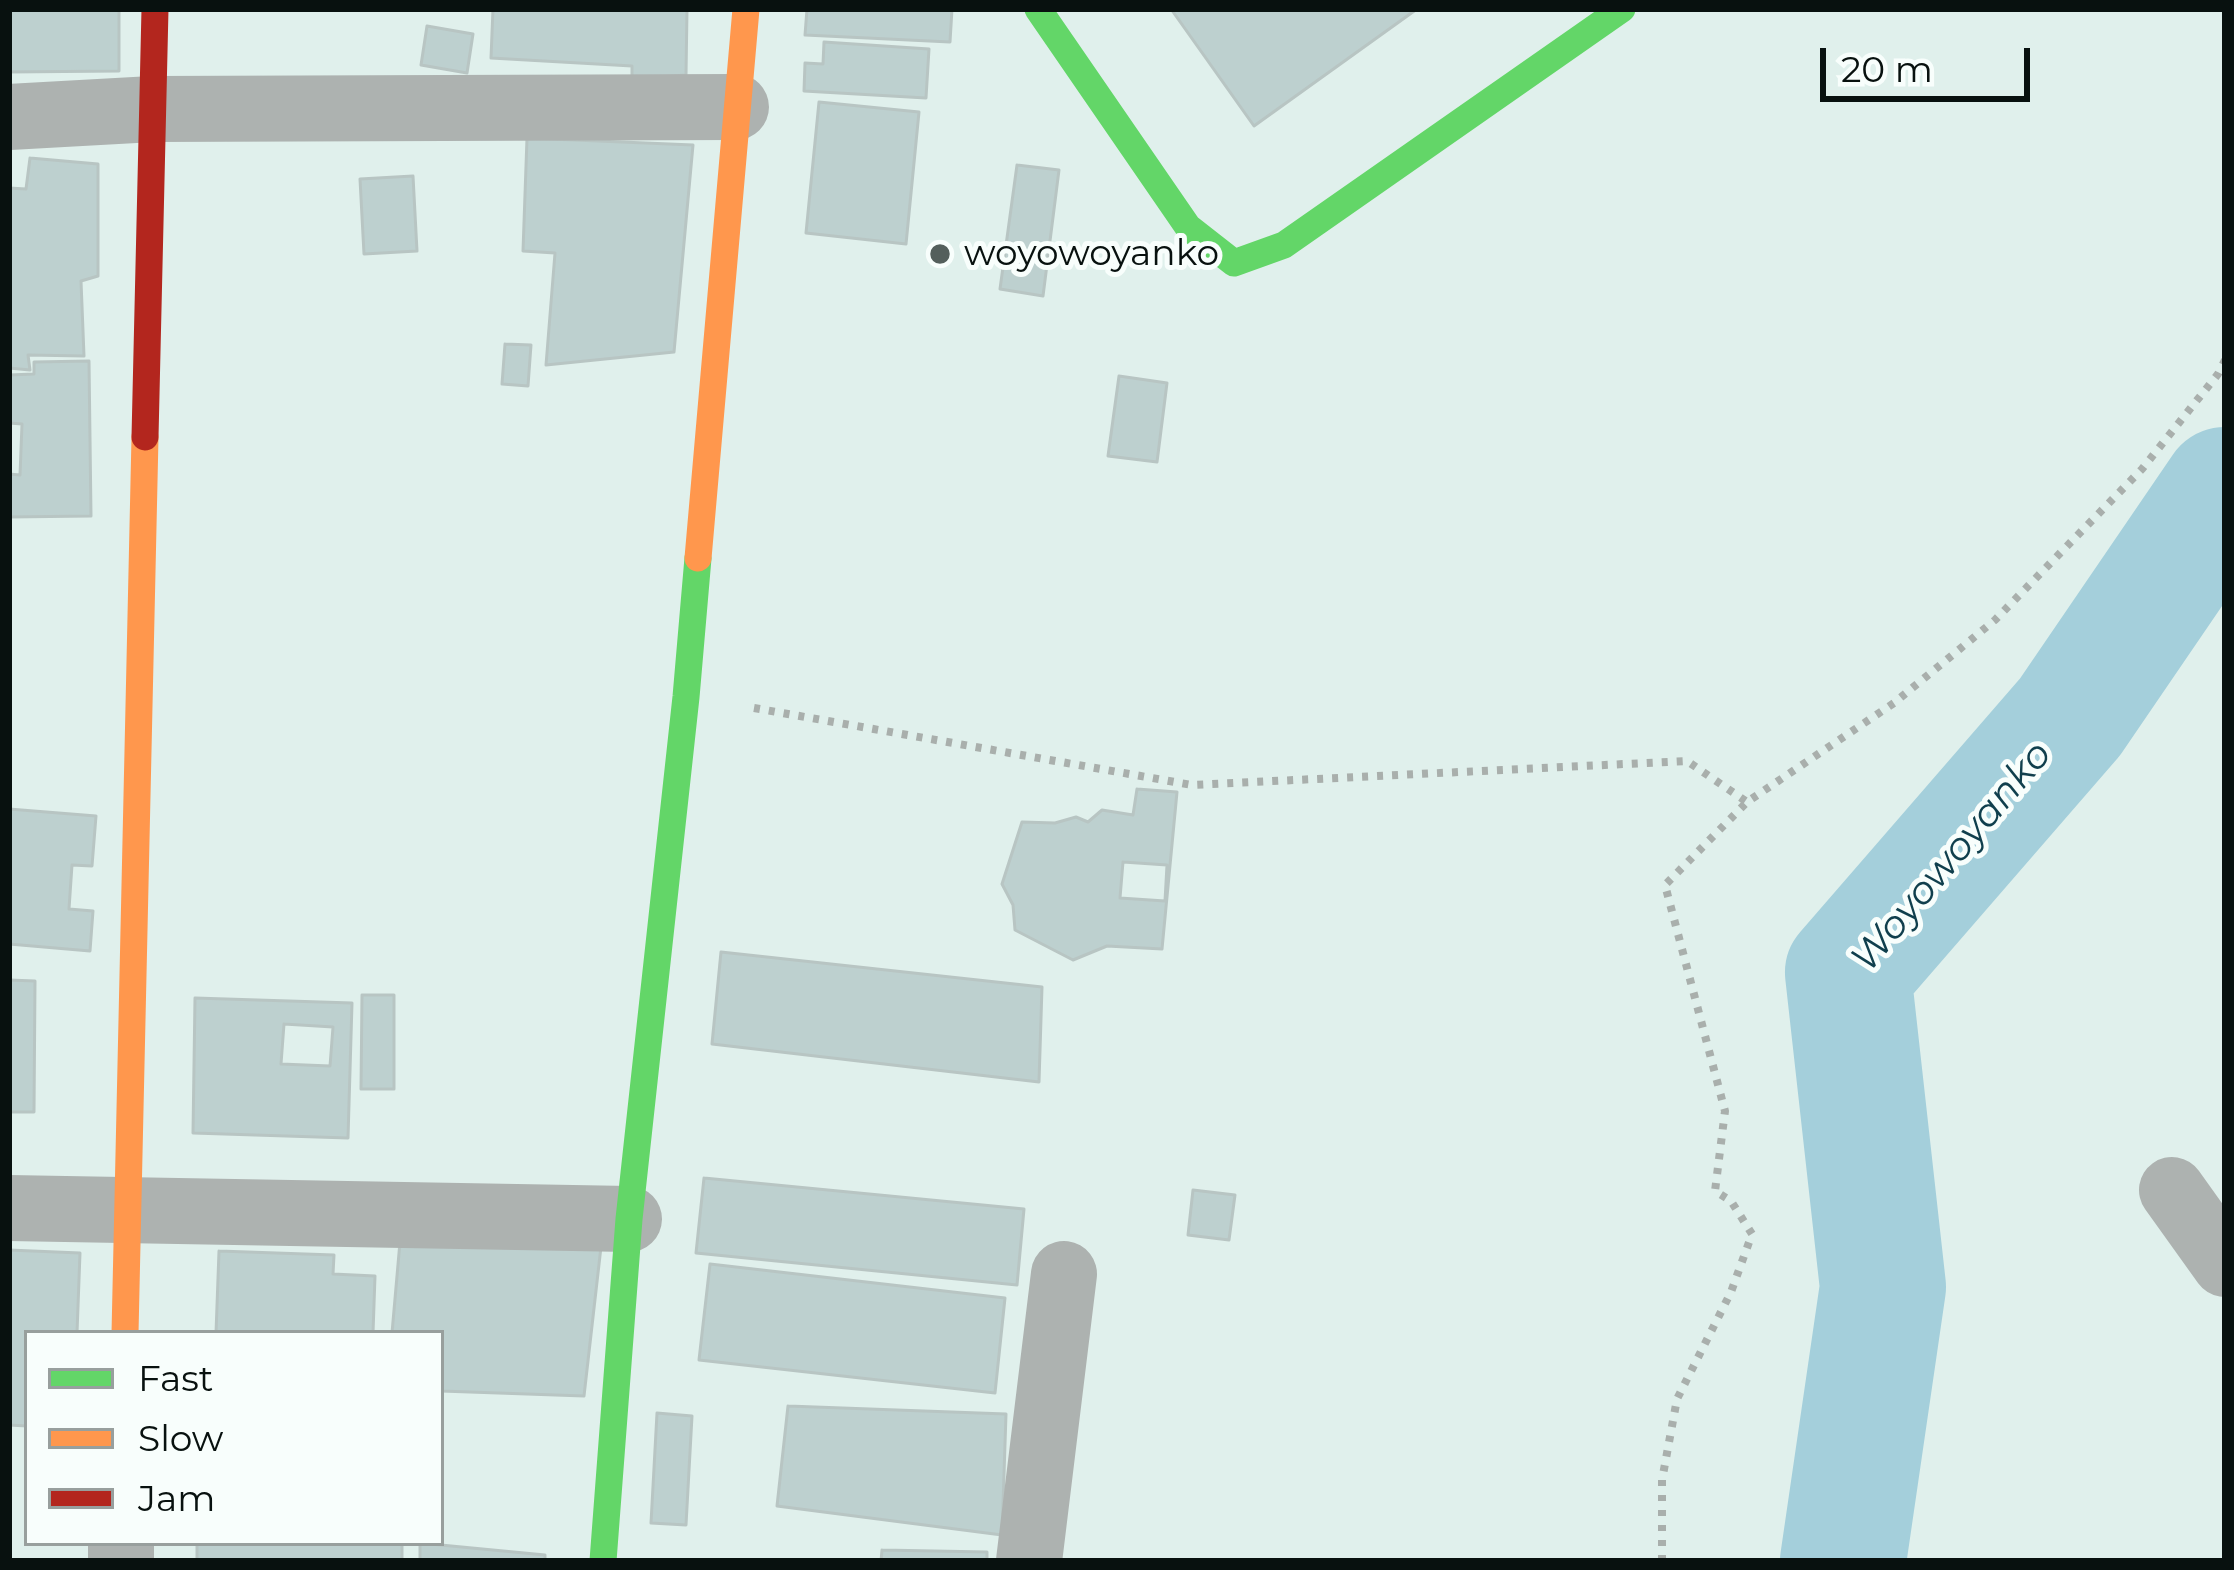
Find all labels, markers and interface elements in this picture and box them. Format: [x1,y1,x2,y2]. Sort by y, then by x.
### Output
scale bar [1826,24,2036,98]
text: 20 m [1841,47,1933,91]
place label: woyowoyanko [964,232,1219,276]
marker: woyowoyanko [927,241,953,267]
water label: Woyowoyanko [1842,732,2062,982]
legend [24,1330,444,1546]
text: Fast [138,1356,213,1400]
text: Slow [138,1416,224,1460]
text: Jam [138,1476,215,1520]

